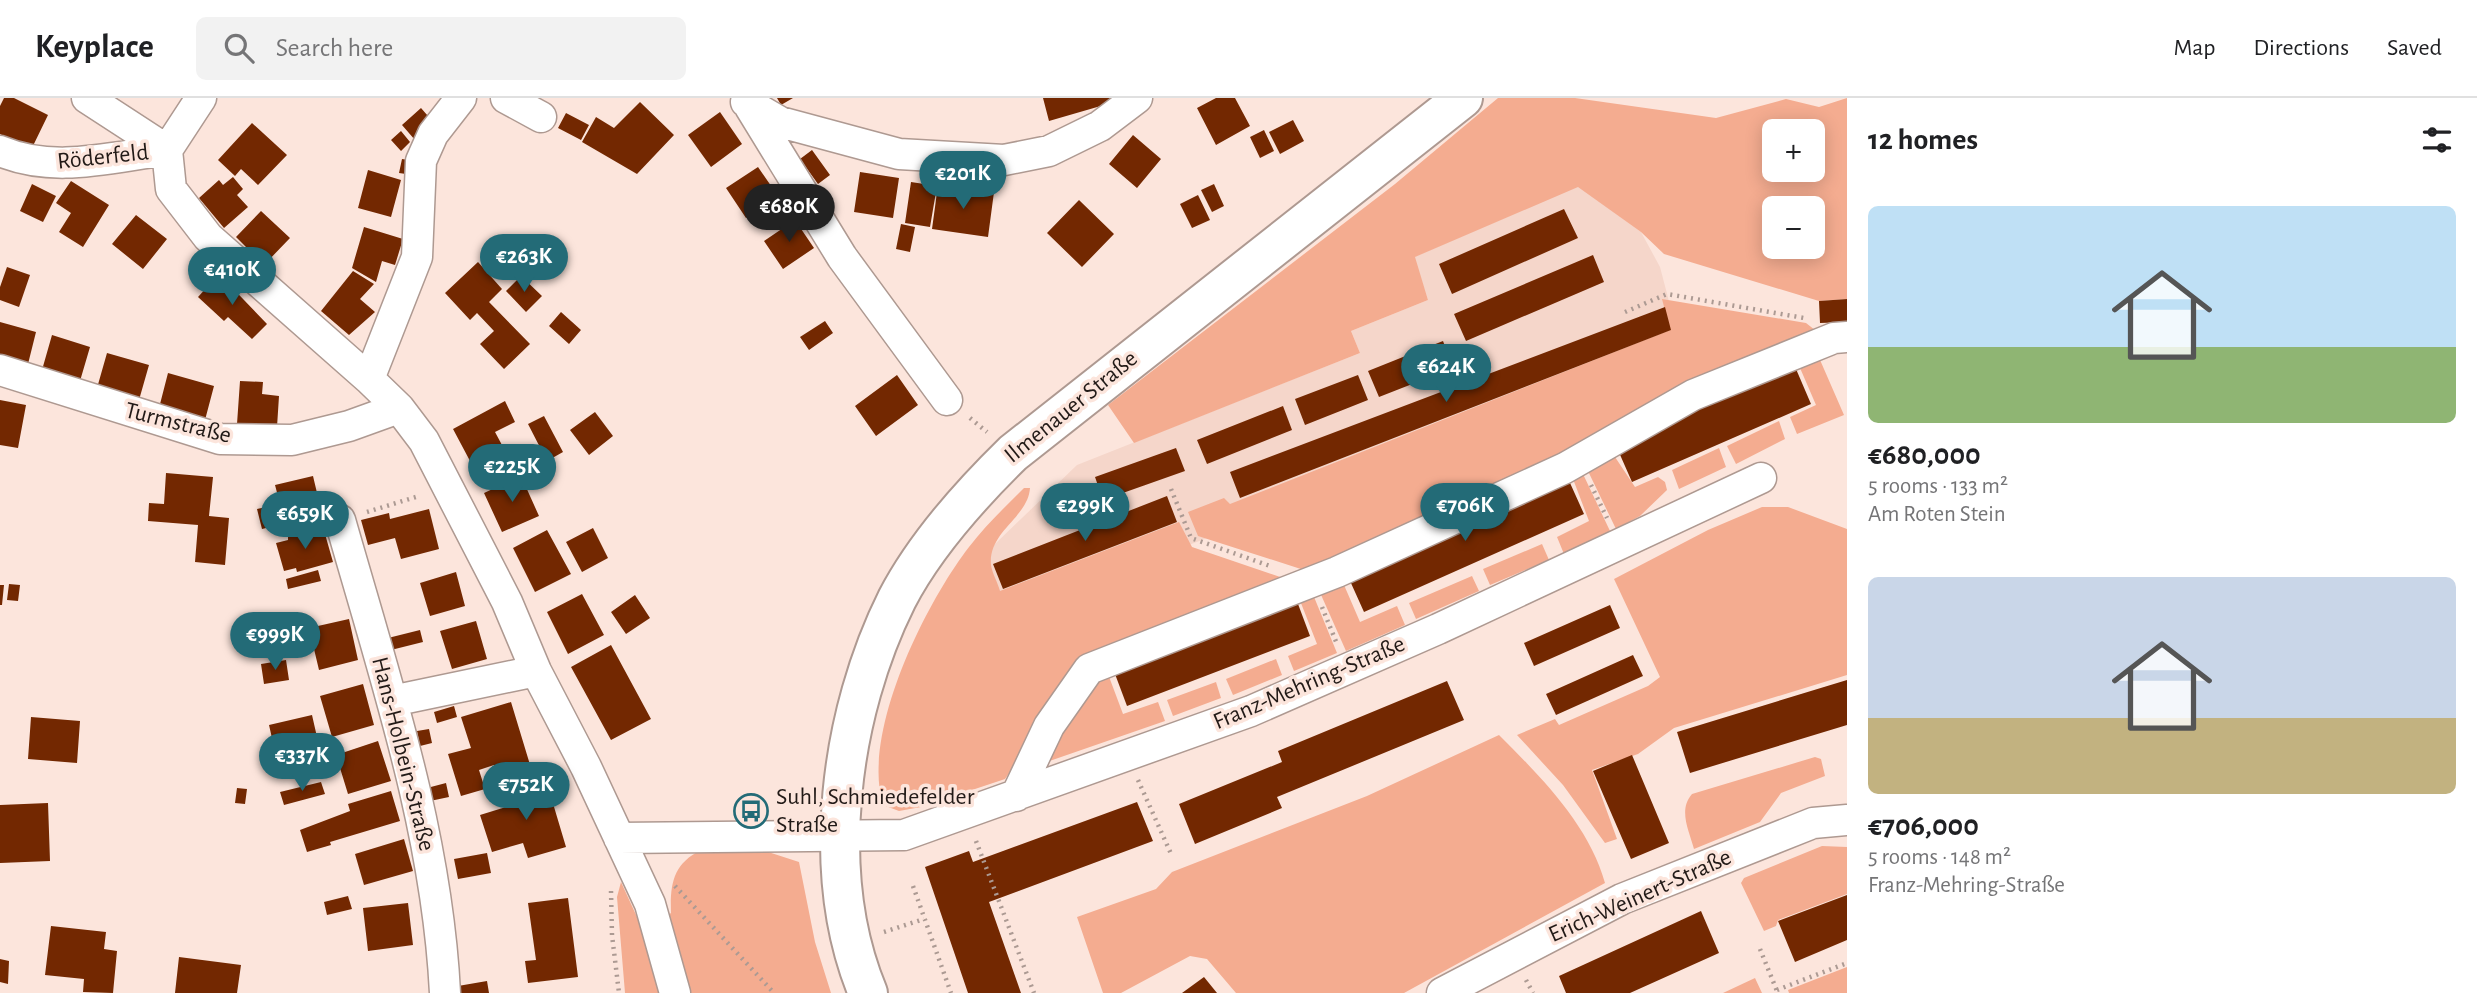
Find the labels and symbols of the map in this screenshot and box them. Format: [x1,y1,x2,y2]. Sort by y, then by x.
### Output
street label: Röderfeld [56,140,150,174]
pin: €201K [914,152,1012,211]
pin: €680K [740,184,838,244]
pin: €263K [475,234,573,294]
pin: €410K [183,248,281,307]
pin: €624K [1397,344,1495,404]
street label: Ilmenauer Straße [1000,346,1142,468]
street label: Turmstraße [122,398,234,448]
pin: €225K [463,444,561,504]
pin: €299K [1036,484,1134,543]
pin: €706K [1416,484,1514,543]
pin: €659K [256,491,354,551]
pin: €999K [226,612,324,672]
street label: Franz-Mehring-Straße [1210,632,1408,734]
street label: Hans-Holbein-Straße [367,654,439,854]
pin: €337K [253,734,351,793]
pin: €752K [477,762,575,822]
place label: Suhl, Schmiedefelder Straße [776,785,975,837]
bus stop icon: Suhl, Schmiedefelder Straße [732,792,770,830]
street label: Erich-Weinert-Straße [1545,845,1735,947]

